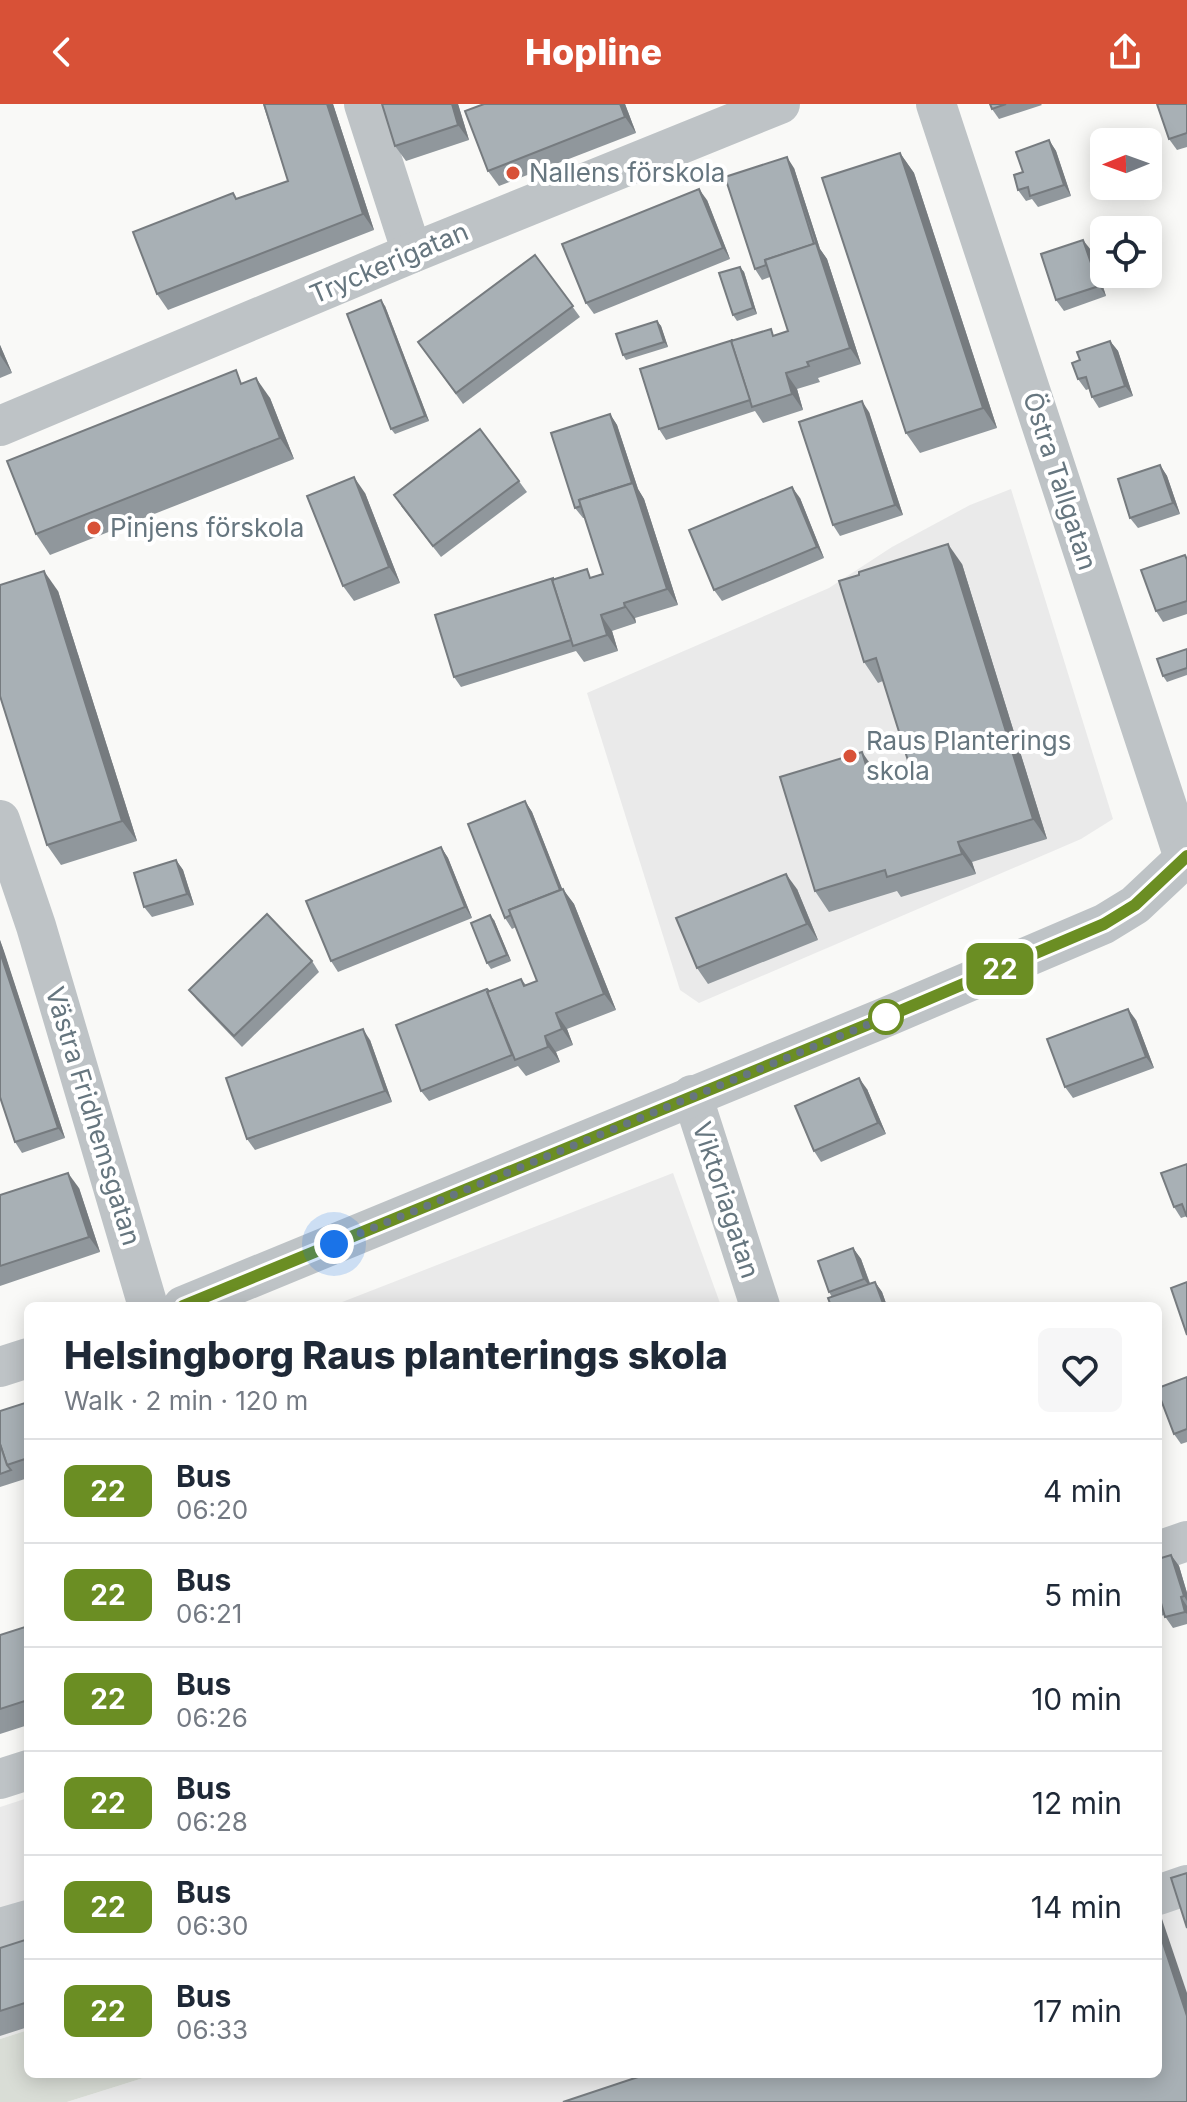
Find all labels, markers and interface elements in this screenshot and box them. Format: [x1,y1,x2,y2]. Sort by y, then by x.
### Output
icon: back [40,30,84,74]
text: Hopline [525,30,662,74]
icon: share [1103,30,1147,74]
north arrow [1090,128,1162,200]
map controls [1090,128,1162,288]
place label: Nallens förskola [529,157,725,188]
marker: Nallens förskola [504,164,522,182]
street label: Tryckerigatan [305,215,473,310]
button: locate [1090,216,1162,288]
street label: Östra Tallgatan [1017,388,1104,574]
place label: Pinjens förskola [110,512,304,543]
marker: Pinjens förskola [85,519,103,537]
place label: Raus Planterings skola [866,725,1071,786]
marker: Raus Planterings skola [841,747,859,765]
line badge: 22 [964,943,1036,995]
text: 22 [982,952,1018,986]
street label: Västra Fridhemsgatan [39,983,148,1249]
unlabelled marker [869,1000,903,1034]
street label: Viktoriagatan [687,1118,766,1282]
your location [314,1224,354,1264]
button: heart [1038,1328,1122,1412]
text: Helsingborg Raus planterings skola [64,1332,728,1378]
text: Walk · 2 min · 120 m [64,1385,308,1416]
text: Bus [176,1458,231,1494]
text: 4 min [1043,1473,1122,1509]
text: 22 [90,1474,126,1508]
text: 06:20 [176,1494,248,1525]
text: Bus [176,1562,231,1598]
text: 5 min [1044,1577,1122,1613]
text: 22 [90,1578,126,1612]
text: 06:21 [176,1598,242,1629]
text: Bus [176,1666,231,1702]
text: 10 min [1031,1681,1122,1717]
text: 22 [90,1682,126,1716]
text: 06:26 [176,1702,248,1733]
text: Bus [176,1770,231,1806]
text: 12 min [1032,1785,1122,1821]
text: 22 [90,1786,126,1820]
text: 06:28 [176,1806,248,1837]
text: Bus [176,1874,231,1910]
text: 14 min [1031,1889,1122,1925]
text: 22 [90,1890,126,1924]
text: 06:30 [176,1910,248,1941]
text: Bus [176,1978,231,2014]
text: 17 min [1033,1993,1122,2029]
text: 22 [90,1994,126,2028]
text: 06:33 [176,2014,248,2045]

